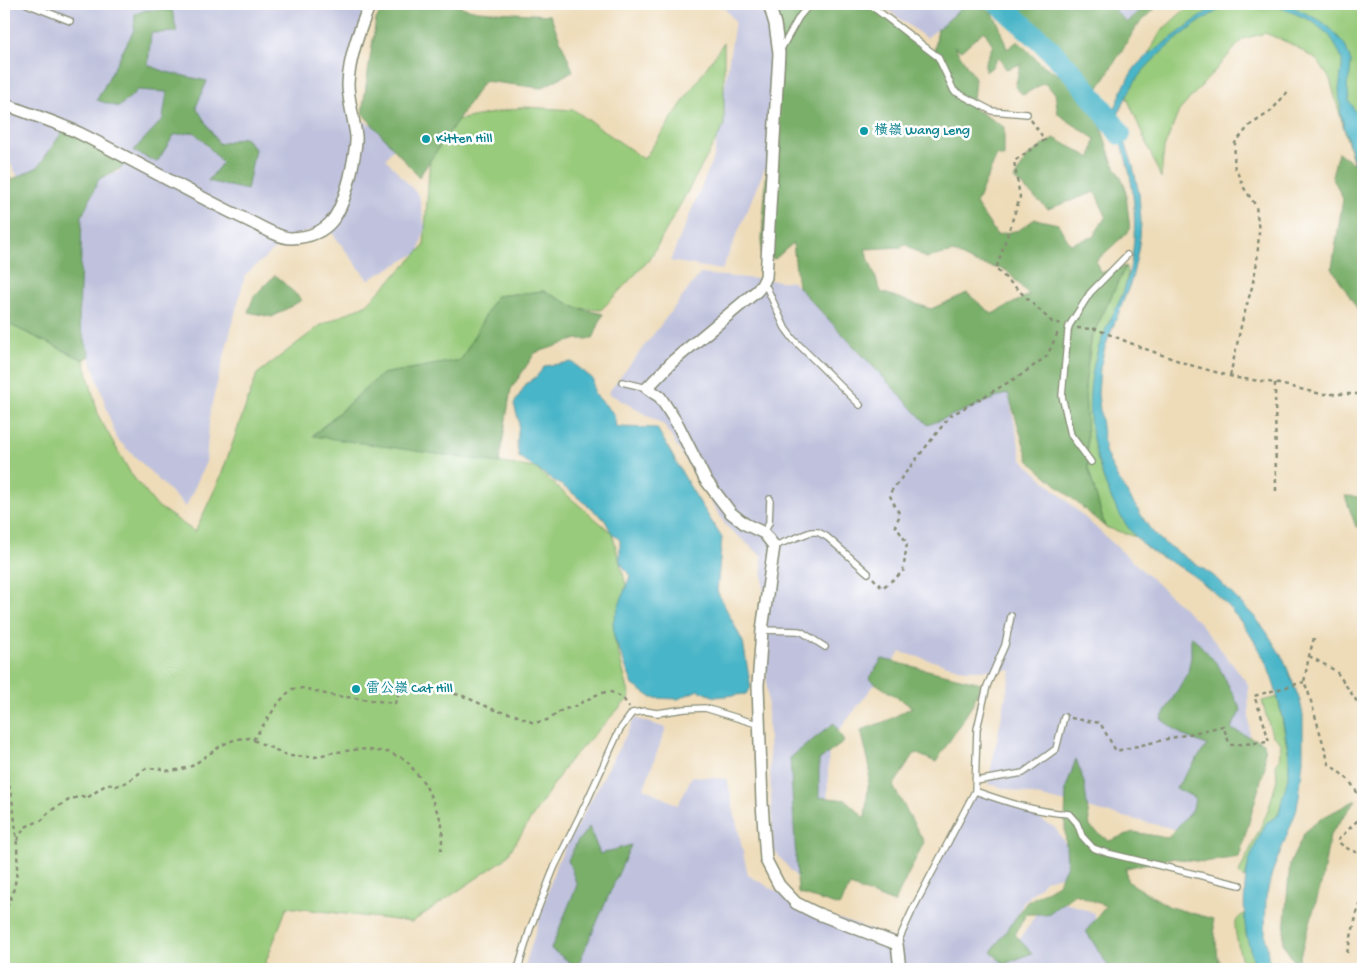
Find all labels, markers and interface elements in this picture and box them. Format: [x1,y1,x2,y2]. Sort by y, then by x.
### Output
place label: 橫嶺 Wang Leng [874,122,970,140]
marker: 橫嶺 Wang Leng [858,125,870,137]
place label: Kitten Hill [436,131,493,148]
marker: Kitten Hill [420,133,432,145]
place label: 雷公嶺 Cat Hill [366,680,453,698]
marker: 雷公嶺 Cat Hill [350,683,362,695]

